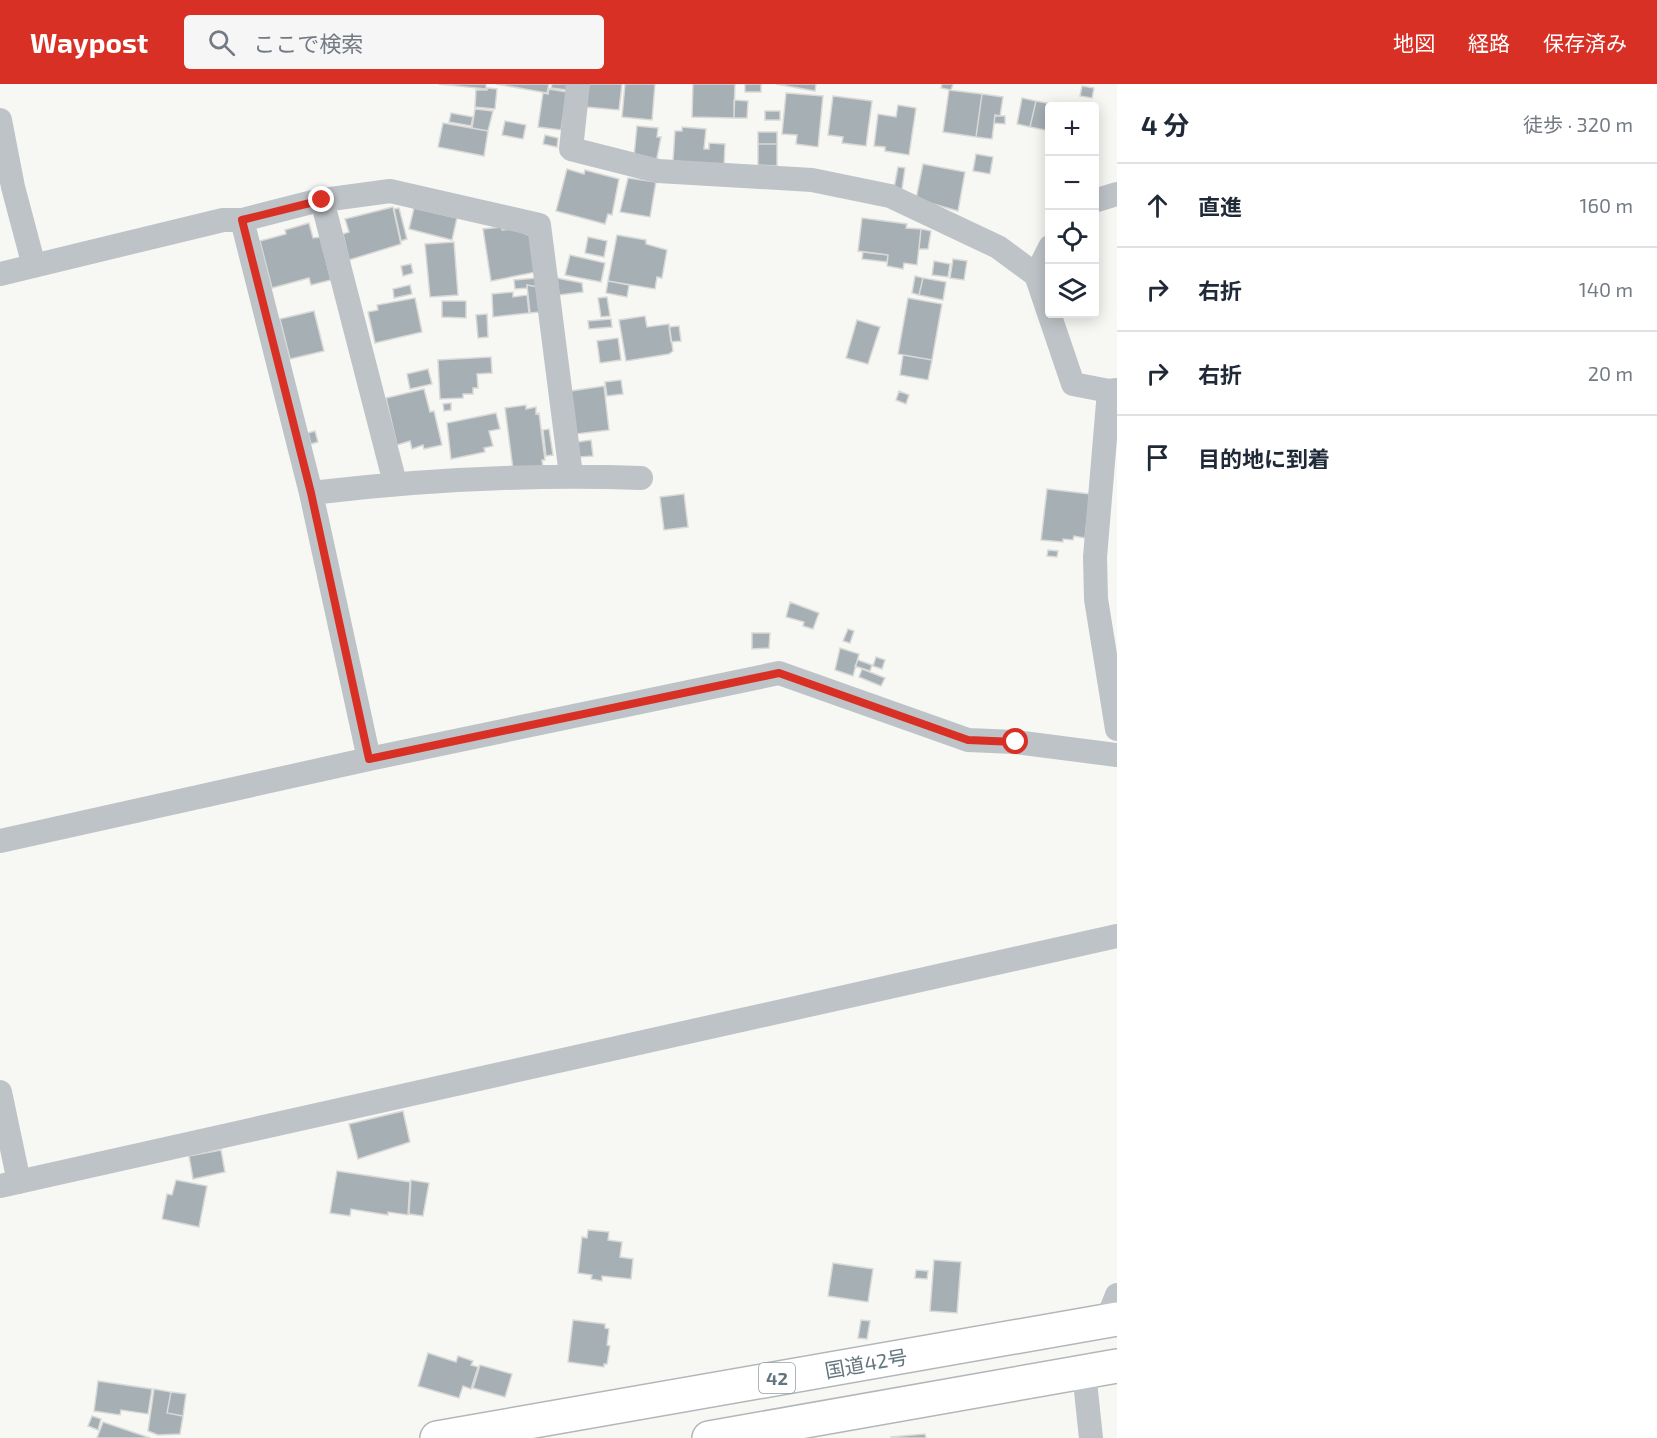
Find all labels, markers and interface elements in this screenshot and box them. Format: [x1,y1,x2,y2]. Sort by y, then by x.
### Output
search box [184,15,604,69]
text: Waypost [30,25,148,59]
icon: search [205,26,238,59]
text: ここで検索 [253,30,363,56]
text: 地図 [1393,30,1435,55]
text: 経路 [1468,30,1510,55]
text: 保存済み [1543,30,1627,55]
map controls [1045,102,1099,318]
button: + [1045,102,1099,156]
text: 4 分 [1141,109,1189,140]
text: 徒歩 · 320 m [1523,112,1633,136]
button: − [1045,156,1099,210]
route end [308,186,334,212]
icon: ahead [1141,189,1174,222]
text: 直進 [1198,193,1242,219]
text: 160 m [1580,193,1633,217]
button: locate [1045,210,1099,264]
button: layers [1045,264,1099,318]
icon: right [1141,273,1174,306]
text: 右折 [1198,277,1242,303]
text: 140 m [1579,277,1633,301]
icon: right [1141,357,1174,390]
text: 右折 [1198,361,1242,387]
text: 20 m [1588,361,1633,385]
icon: arrive [1141,441,1174,474]
text: 目的地に到着 [1198,445,1330,471]
route start [1002,728,1028,754]
street label: 国道42号 [823,1344,909,1382]
road number: 42 [759,1363,795,1393]

